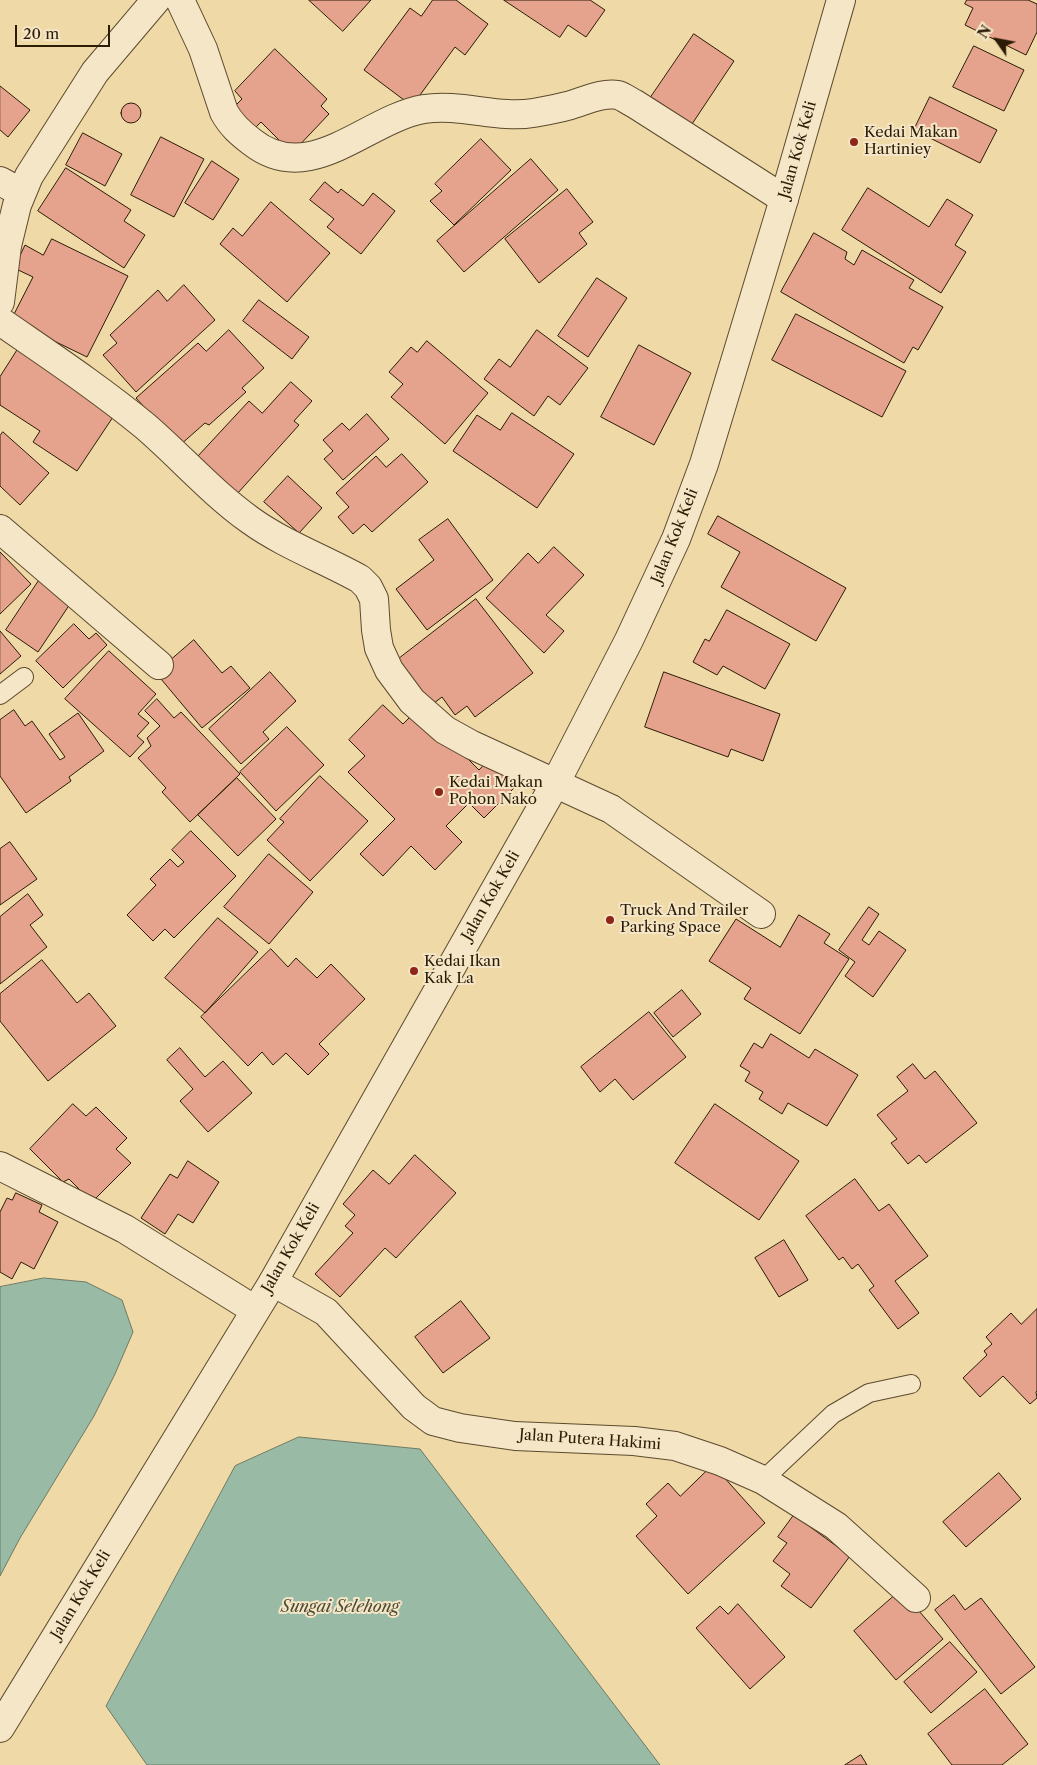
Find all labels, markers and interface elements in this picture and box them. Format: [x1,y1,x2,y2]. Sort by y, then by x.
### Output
scale bar [18,15,112,47]
north arrow [972,15,1022,65]
text: N [974,22,995,42]
text: 20 m [23,24,59,43]
street label: Jalan Kok Keli [775,99,821,201]
place label: Kedai Makan Hartiniey [864,124,958,159]
marker: Kedai Makan Hartiniey [848,136,860,148]
street label: Jalan Kok Keli [648,486,702,586]
place label: Kedai Makan Pohon Nako [449,774,543,809]
marker: Kedai Makan Pohon Nako [433,786,445,798]
street label: Jalan Kok Keli [458,848,524,944]
place label: Truck And Trailer Parking Space [620,902,748,937]
marker: Truck And Trailer Parking Space [604,914,616,926]
place label: Kedai Ikan Kak La [424,953,501,988]
marker: Kedai Ikan Kak La [408,965,420,977]
street label: Jalan Kok Keli [258,1200,324,1296]
street label: Jalan Putera Hakimi [518,1426,662,1454]
street label: Jalan Kok Keli [47,1547,115,1643]
water label: Sungai Selehong [281,1597,399,1617]

